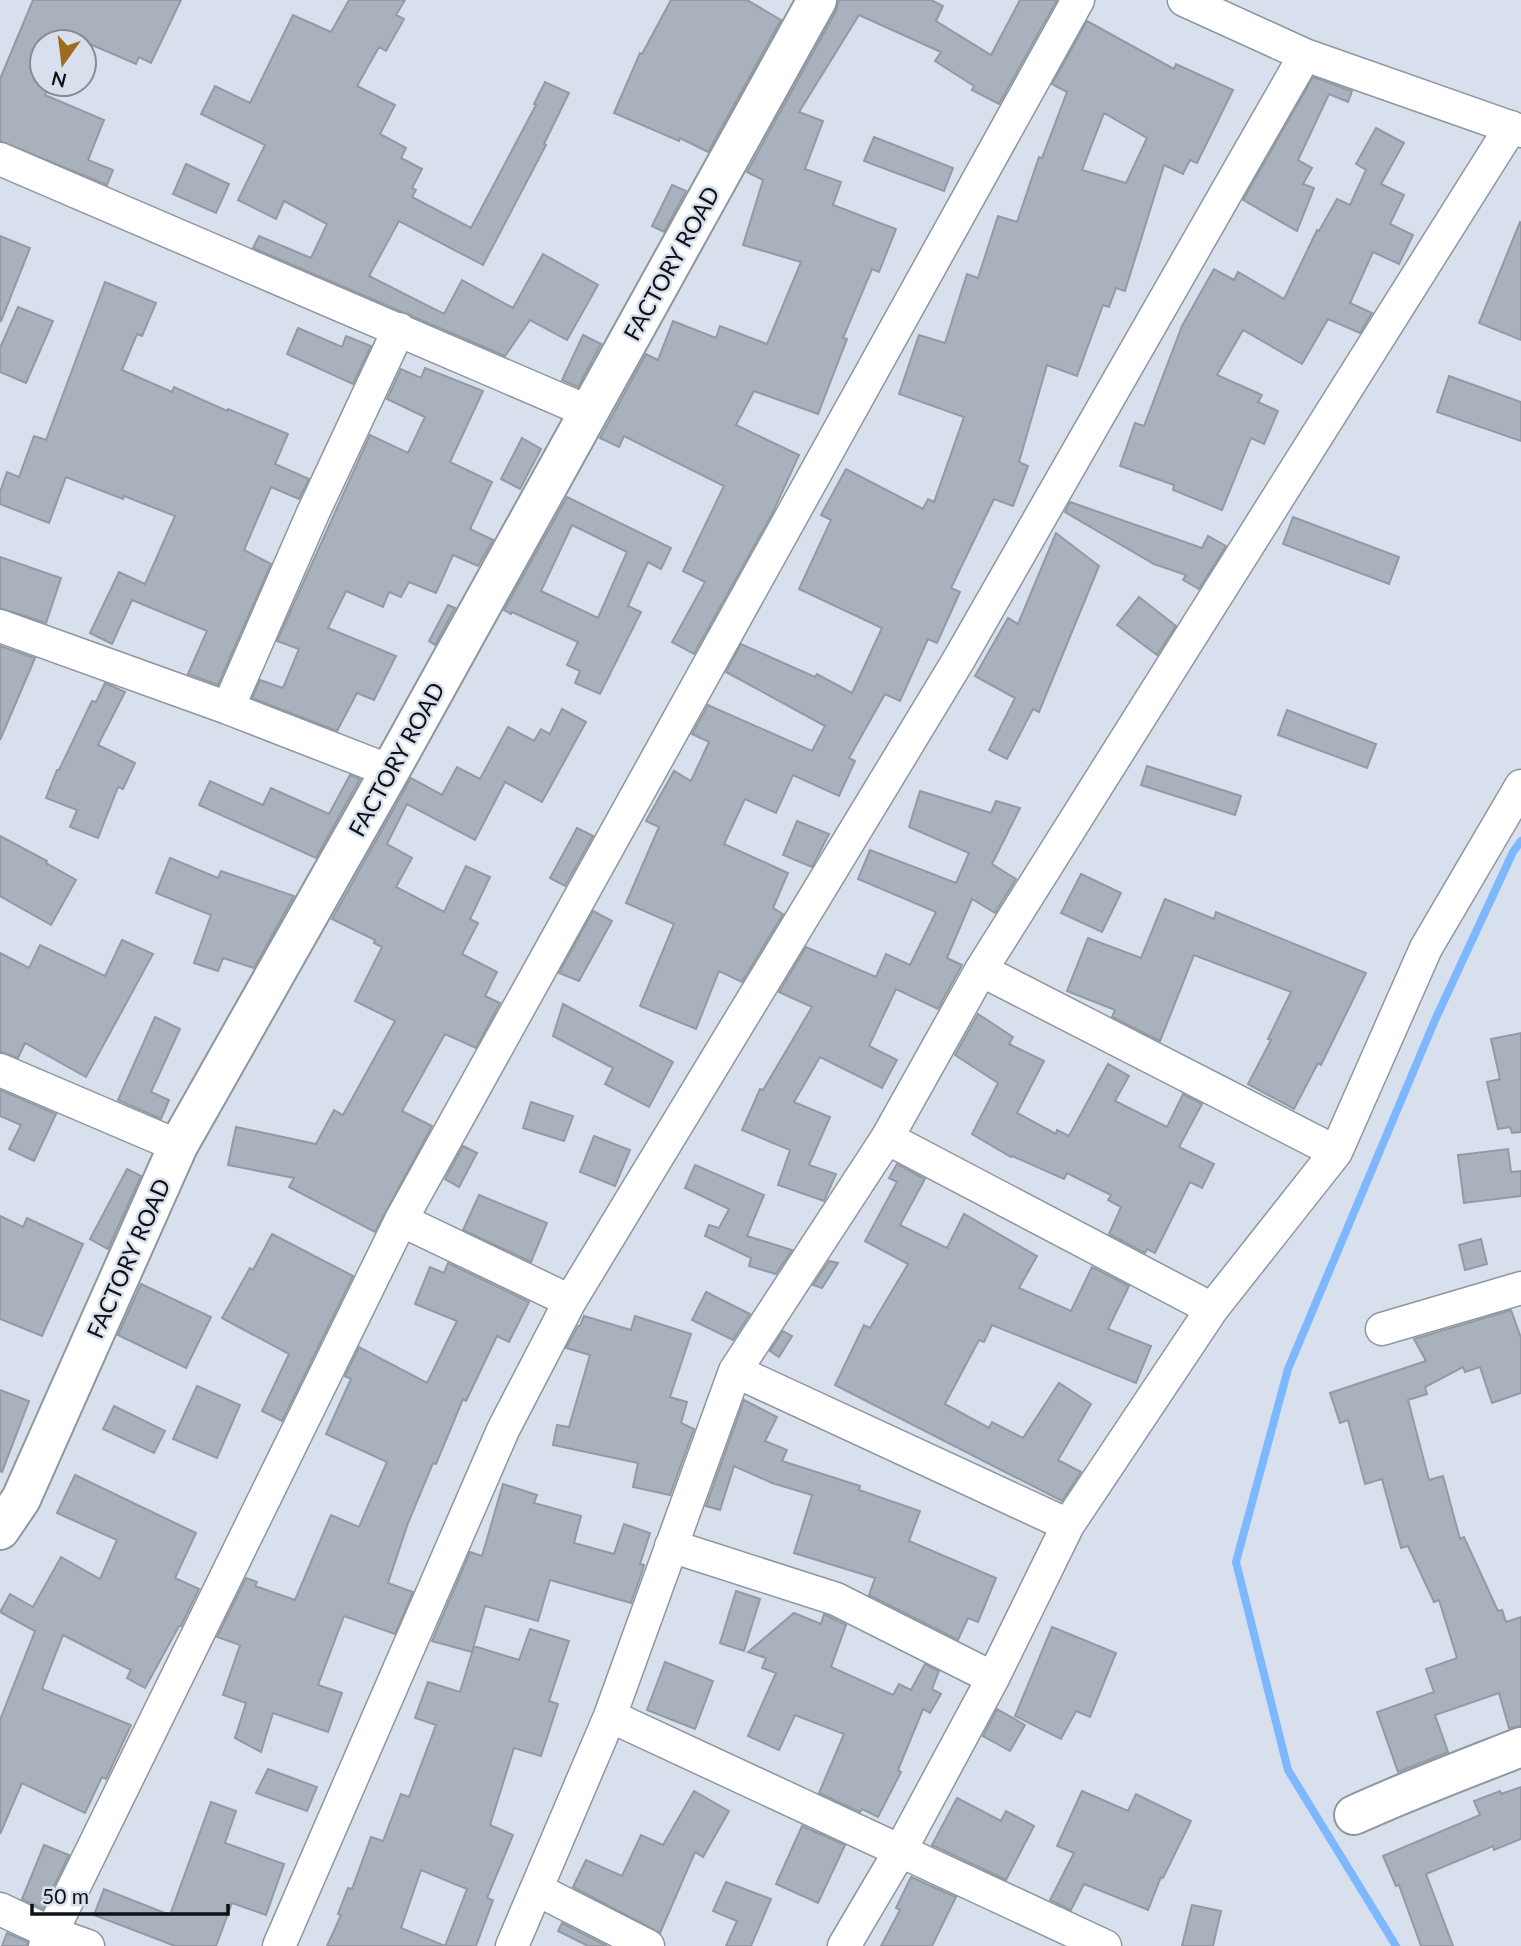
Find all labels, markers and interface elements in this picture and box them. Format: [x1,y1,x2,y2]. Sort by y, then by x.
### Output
north arrow [28,28,98,98]
text: N [49,67,69,93]
street label: FACTORY ROAD [617,181,725,345]
street label: FACTORY ROAD [342,677,450,841]
street label: FACTORY ROAD [80,1174,176,1342]
scale bar [32,1872,228,1916]
text: 50 m [42,1883,89,1908]

